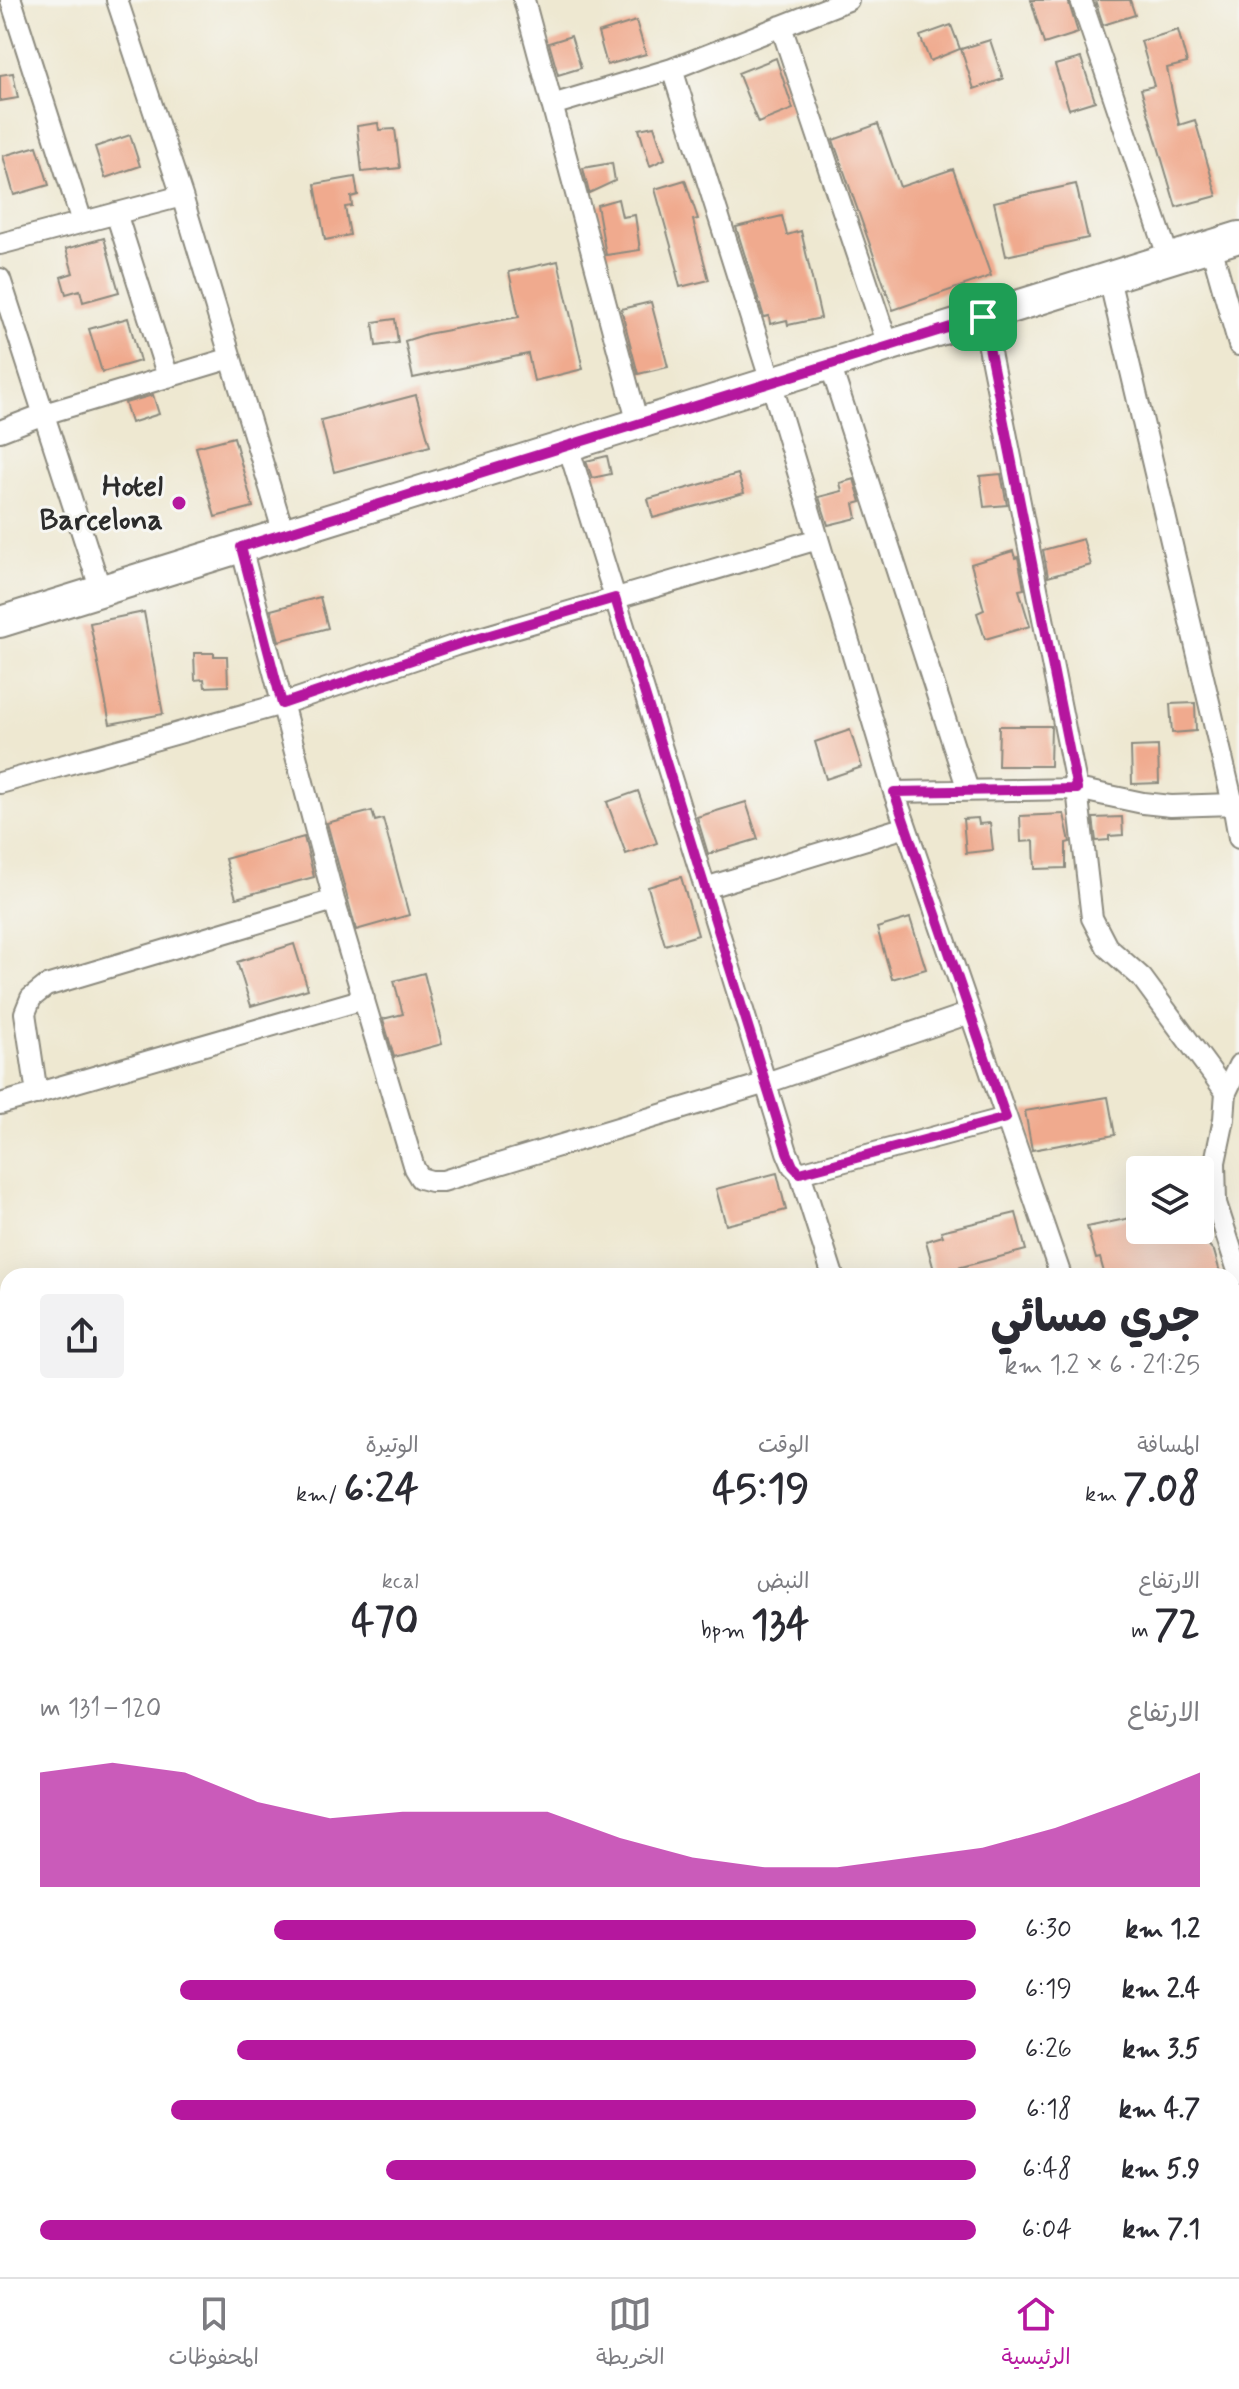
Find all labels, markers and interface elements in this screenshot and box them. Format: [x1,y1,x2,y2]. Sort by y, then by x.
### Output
pin [949,283,1017,351]
icon: arrive [961,295,1005,339]
place label: Hotel Barcelona [39,467,163,540]
marker: Hotel Barcelona [170,494,188,512]
map controls [1126,1156,1214,1244]
button: layers [1126,1156,1214,1244]
text: جري مسائي [990,1290,1200,1348]
button: share [40,1294,124,1378]
text: 21:25 · 6 × 1.2 km [1005,1349,1200,1383]
text: الوتيرة [366,1432,419,1460]
text: الوقت [758,1432,809,1460]
text: المسافة [1137,1432,1200,1460]
text: 6:24 [344,1464,419,1516]
text: 45:19 [712,1464,809,1516]
text: 7.08 [1123,1464,1200,1516]
text: /km [296,1481,344,1509]
text: km [1085,1481,1123,1509]
text: kcal [382,1568,419,1596]
text: النبض [757,1568,809,1596]
text: الارتفاع [1138,1568,1200,1596]
text: 470 [351,1596,419,1648]
text: 134 [751,1600,809,1652]
text: 72 [1155,1600,1200,1652]
text: bpm [701,1617,751,1645]
text: m [1131,1617,1155,1645]
text: 120–131 m [40,1692,161,1726]
text: الارتفاع [1127,1697,1200,1731]
text: 6:30 [1025,1913,1072,1947]
text: 1.2 km [1125,1913,1200,1947]
text: 6:19 [1025,1973,1072,2007]
text: 2.4 km [1122,1973,1200,2007]
text: 6:26 [1025,2033,1072,2067]
text: 3.5 km [1122,2033,1200,2067]
text: 6:18 [1026,2093,1072,2127]
text: 4.7 km [1119,2093,1200,2127]
text: 6:48 [1022,2153,1072,2187]
text: 5.9 km [1121,2153,1200,2187]
text: 6:04 [1021,2213,1072,2247]
text: 7.1 km [1122,2213,1200,2247]
tab: المحفوظات [168,2292,259,2376]
tab: الخريطة [596,2292,665,2376]
tab: الرئيسية [1001,2292,1071,2376]

